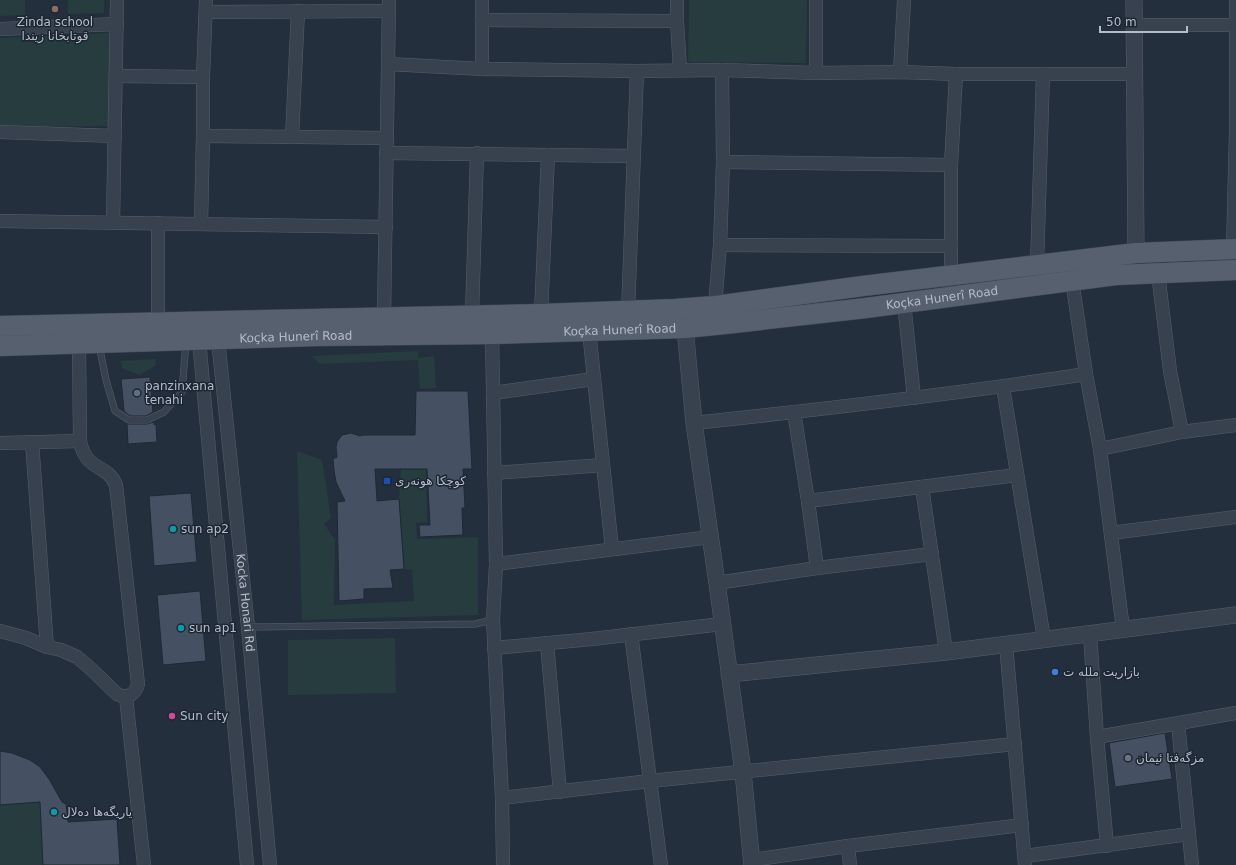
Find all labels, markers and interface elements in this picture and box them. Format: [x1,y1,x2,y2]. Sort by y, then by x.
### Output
marker: Zinda school قوتابخانا زیندا [50,4,60,14]
scale bar [1100,8,1187,34]
place label: Zinda school قوتابخانا زیندا [17,15,93,44]
text: 50 m [1106,15,1137,29]
street label: Koçka Hunerî Road [885,284,999,312]
street label: Koçka Hunerî Road [563,321,676,339]
street label: Koçka Hunerî Road [239,329,352,345]
place label: panzinxana tenahi [145,379,214,407]
marker: panzinxana tenahi [132,388,142,398]
place label: كوچكا هونەری [395,474,466,489]
marker: كوچكا هونەری [382,476,392,486]
place label: sun ap2 [181,522,229,536]
marker: sun ap2 [168,524,178,534]
street label: Kocka Honari Rd [233,553,257,652]
place label: sun ap1 [189,621,237,635]
marker: sun ap1 [176,623,186,633]
place label: بازاريت ملله ت [1063,665,1140,680]
marker: بازاريت ملله ت [1050,667,1060,677]
place label: Sun city [180,709,228,723]
marker: Sun city [167,711,177,721]
place label: مزگەفتا ئيمان [1136,751,1204,766]
marker: مزگەفتا ئيمان [1123,753,1133,763]
place label: یاریگەها دەلال [62,805,132,820]
marker: یاریگەها دەلال [49,807,59,817]

